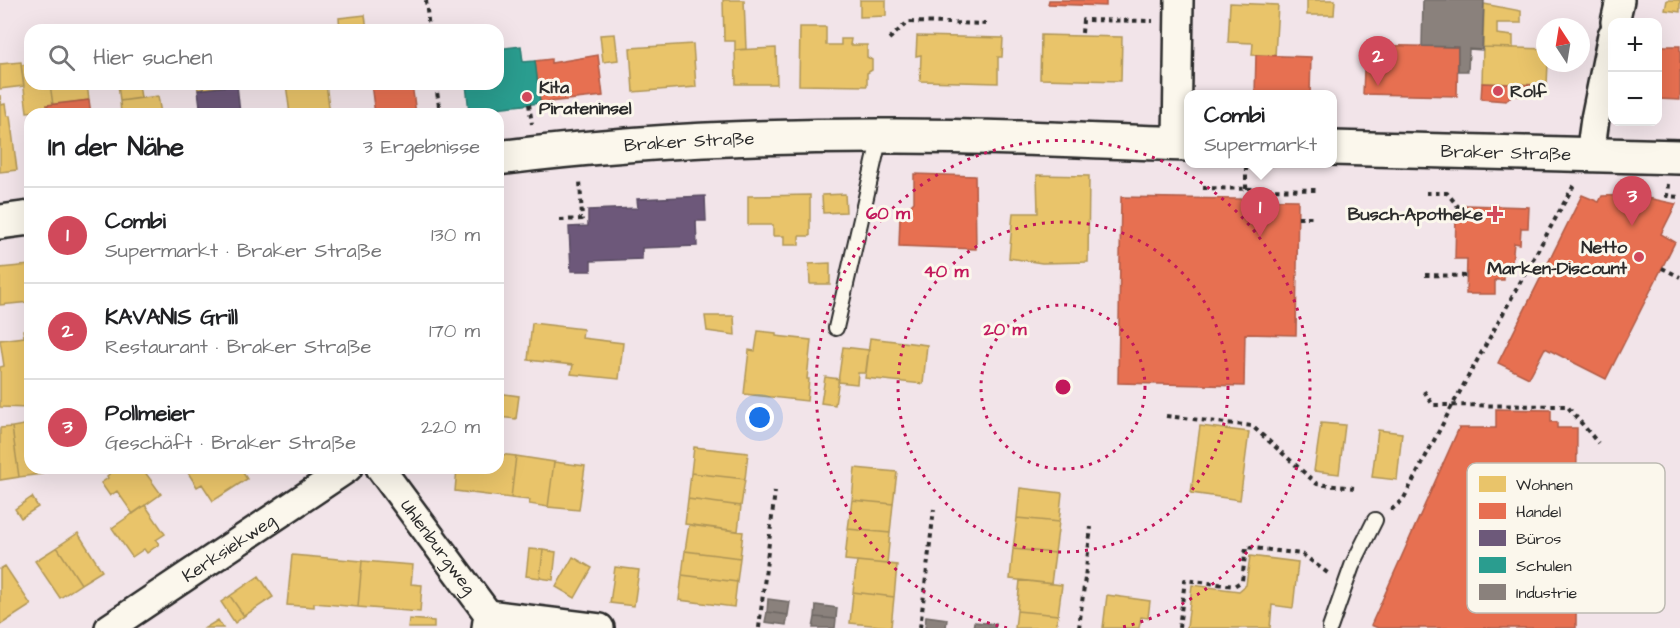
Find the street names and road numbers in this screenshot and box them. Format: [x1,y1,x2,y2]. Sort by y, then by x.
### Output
street label: Braker Straße [623,126,755,158]
street label: Braker Straße [1440,139,1572,167]
street label: Uhlenburgweg [394,494,481,600]
street label: Kerksiekweg [177,508,281,589]

